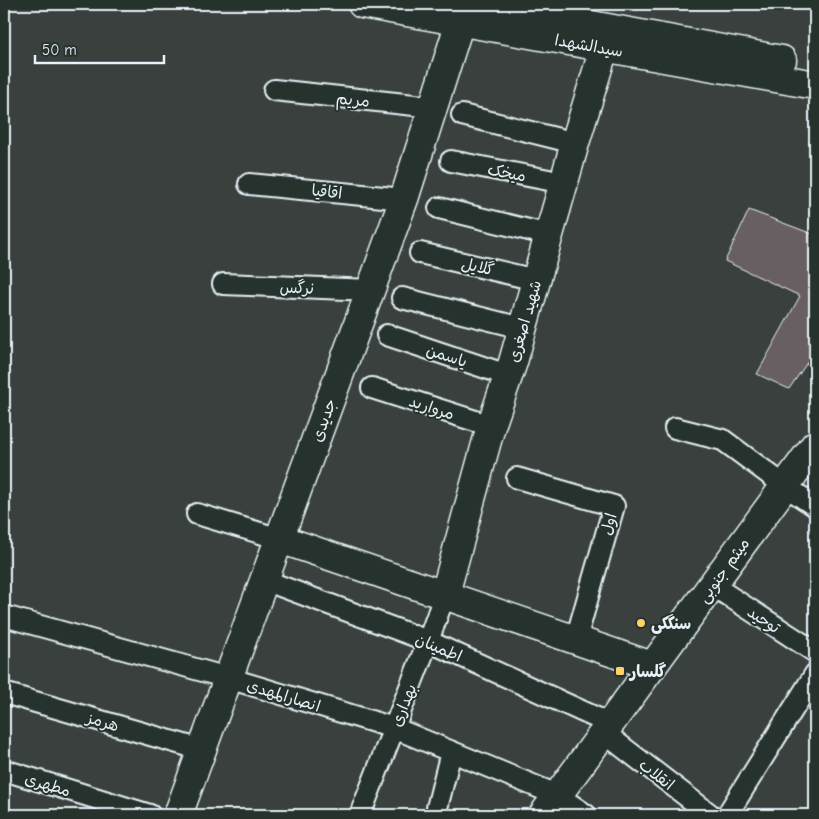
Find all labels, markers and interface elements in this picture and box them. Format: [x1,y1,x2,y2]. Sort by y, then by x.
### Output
street label: سیدالشهدا [553,31,624,61]
scale bar [35,32,164,64]
text: 50 m [42,41,77,59]
street label: مریم [335,89,371,114]
street label: میخک [486,160,528,186]
street label: اقاقیا [311,181,343,203]
street label: گلایل [460,254,496,279]
street label: نرگس [279,277,315,298]
street label: شهید اصغری [505,278,545,364]
street label: یاسمن [424,341,469,371]
street label: مروارید [407,392,457,424]
street label: جدیدی [308,396,340,444]
street label: اول [597,511,621,537]
street label: میثم جنوبی [694,535,756,608]
street label: توحید [743,603,783,638]
place label: سنگکی [651,614,691,634]
marker: سنگکی [635,617,647,629]
street label: اطمینان [413,630,465,666]
place label: گلسار [628,662,666,681]
marker: گلسار [614,665,626,677]
street label: انصارالمهدی [245,676,323,716]
street label: بهداری [387,682,421,729]
street label: هرمز [83,708,121,735]
street label: انقلاب [635,756,677,794]
street label: مطهری [23,769,73,800]

